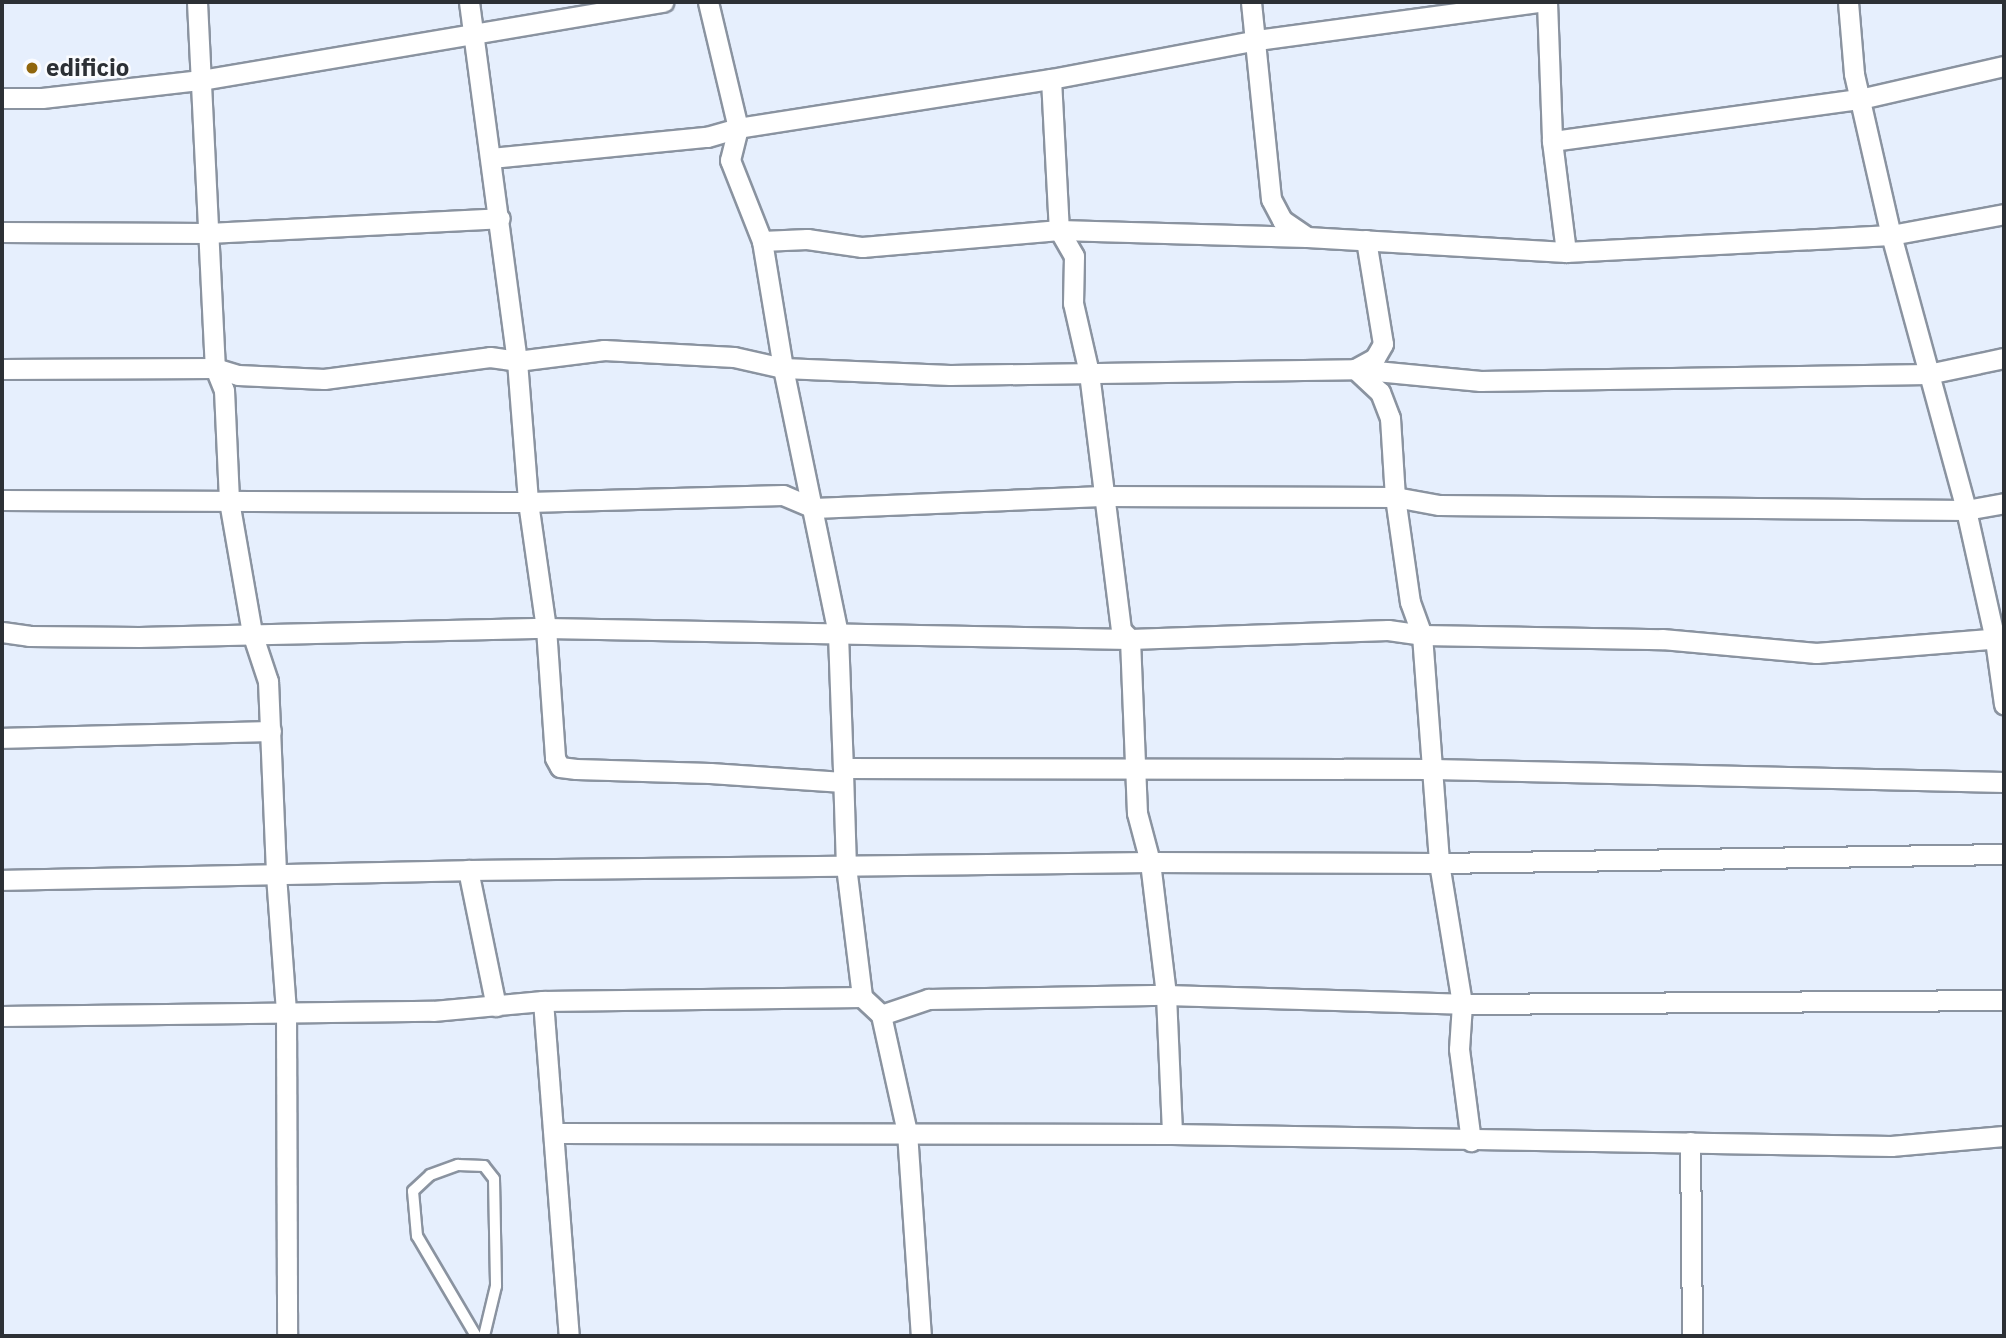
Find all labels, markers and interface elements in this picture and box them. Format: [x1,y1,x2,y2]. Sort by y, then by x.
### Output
place label: edificio [46,54,129,82]
marker: edificio [24,60,40,76]

